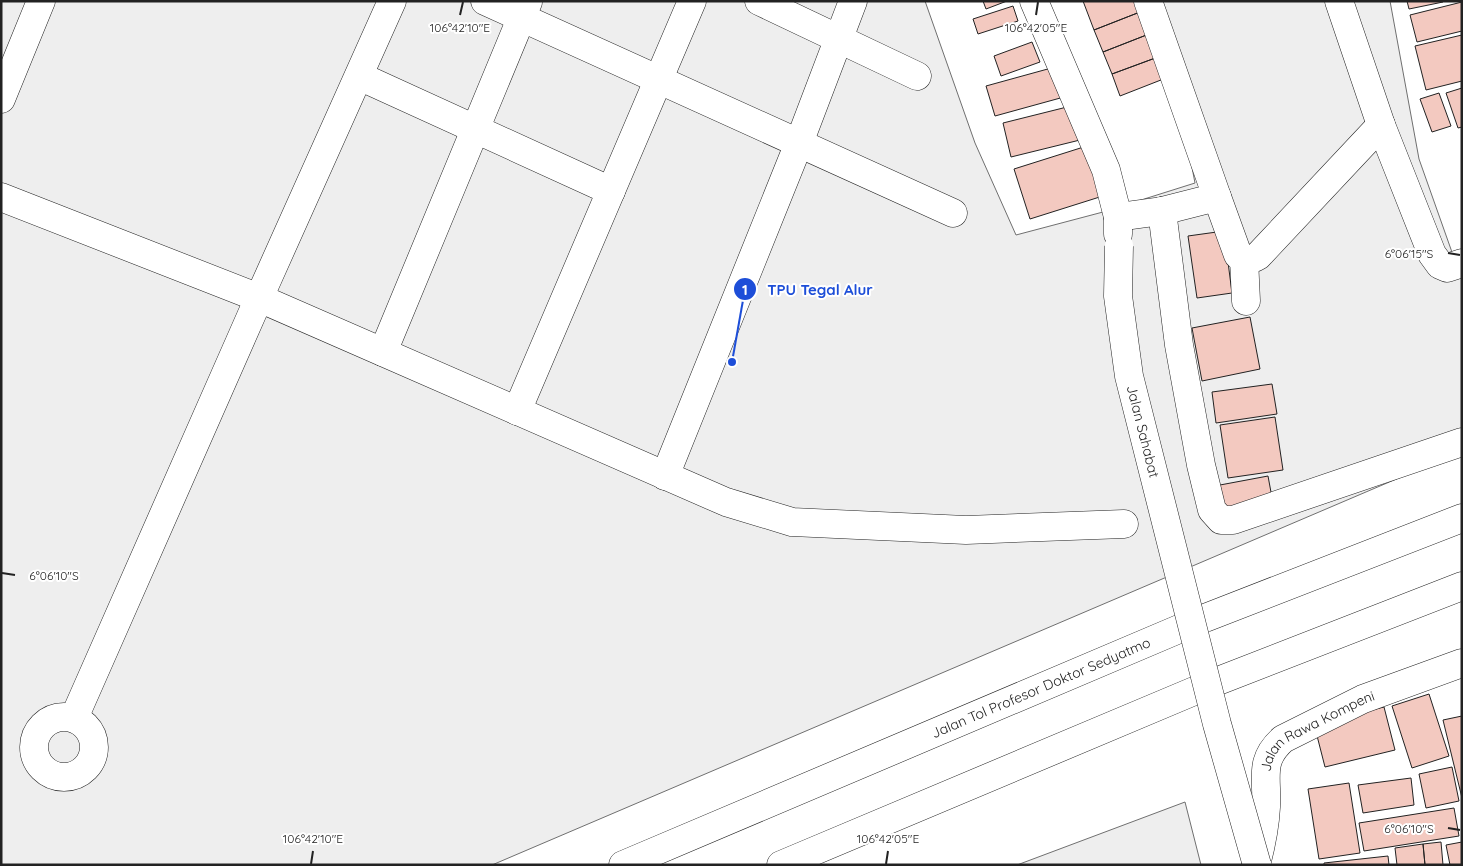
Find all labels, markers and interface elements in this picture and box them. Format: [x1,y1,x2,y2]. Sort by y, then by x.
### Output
text: 106°42'10"E [430,20,490,35]
text: 106°42'05"E [1005,20,1067,35]
text: 6°06'15"S [1385,246,1434,261]
callout: TPU Tegal Alur [733,274,883,304]
text: 1 [742,280,748,299]
text: TPU Tegal Alur [767,280,873,299]
street label: Jalan Sahabat [1123,383,1163,480]
text: 6°06'10"S [29,568,79,583]
street label: Jalan Tol Profesor Doktor Sedyatmo [929,633,1153,742]
street label: Jalan Rawa Kompeni [1257,687,1377,773]
text: 6°06'10"S [1384,821,1434,836]
text: 106°42'10"E [283,831,343,846]
text: 106°42'05"E [857,831,919,846]

